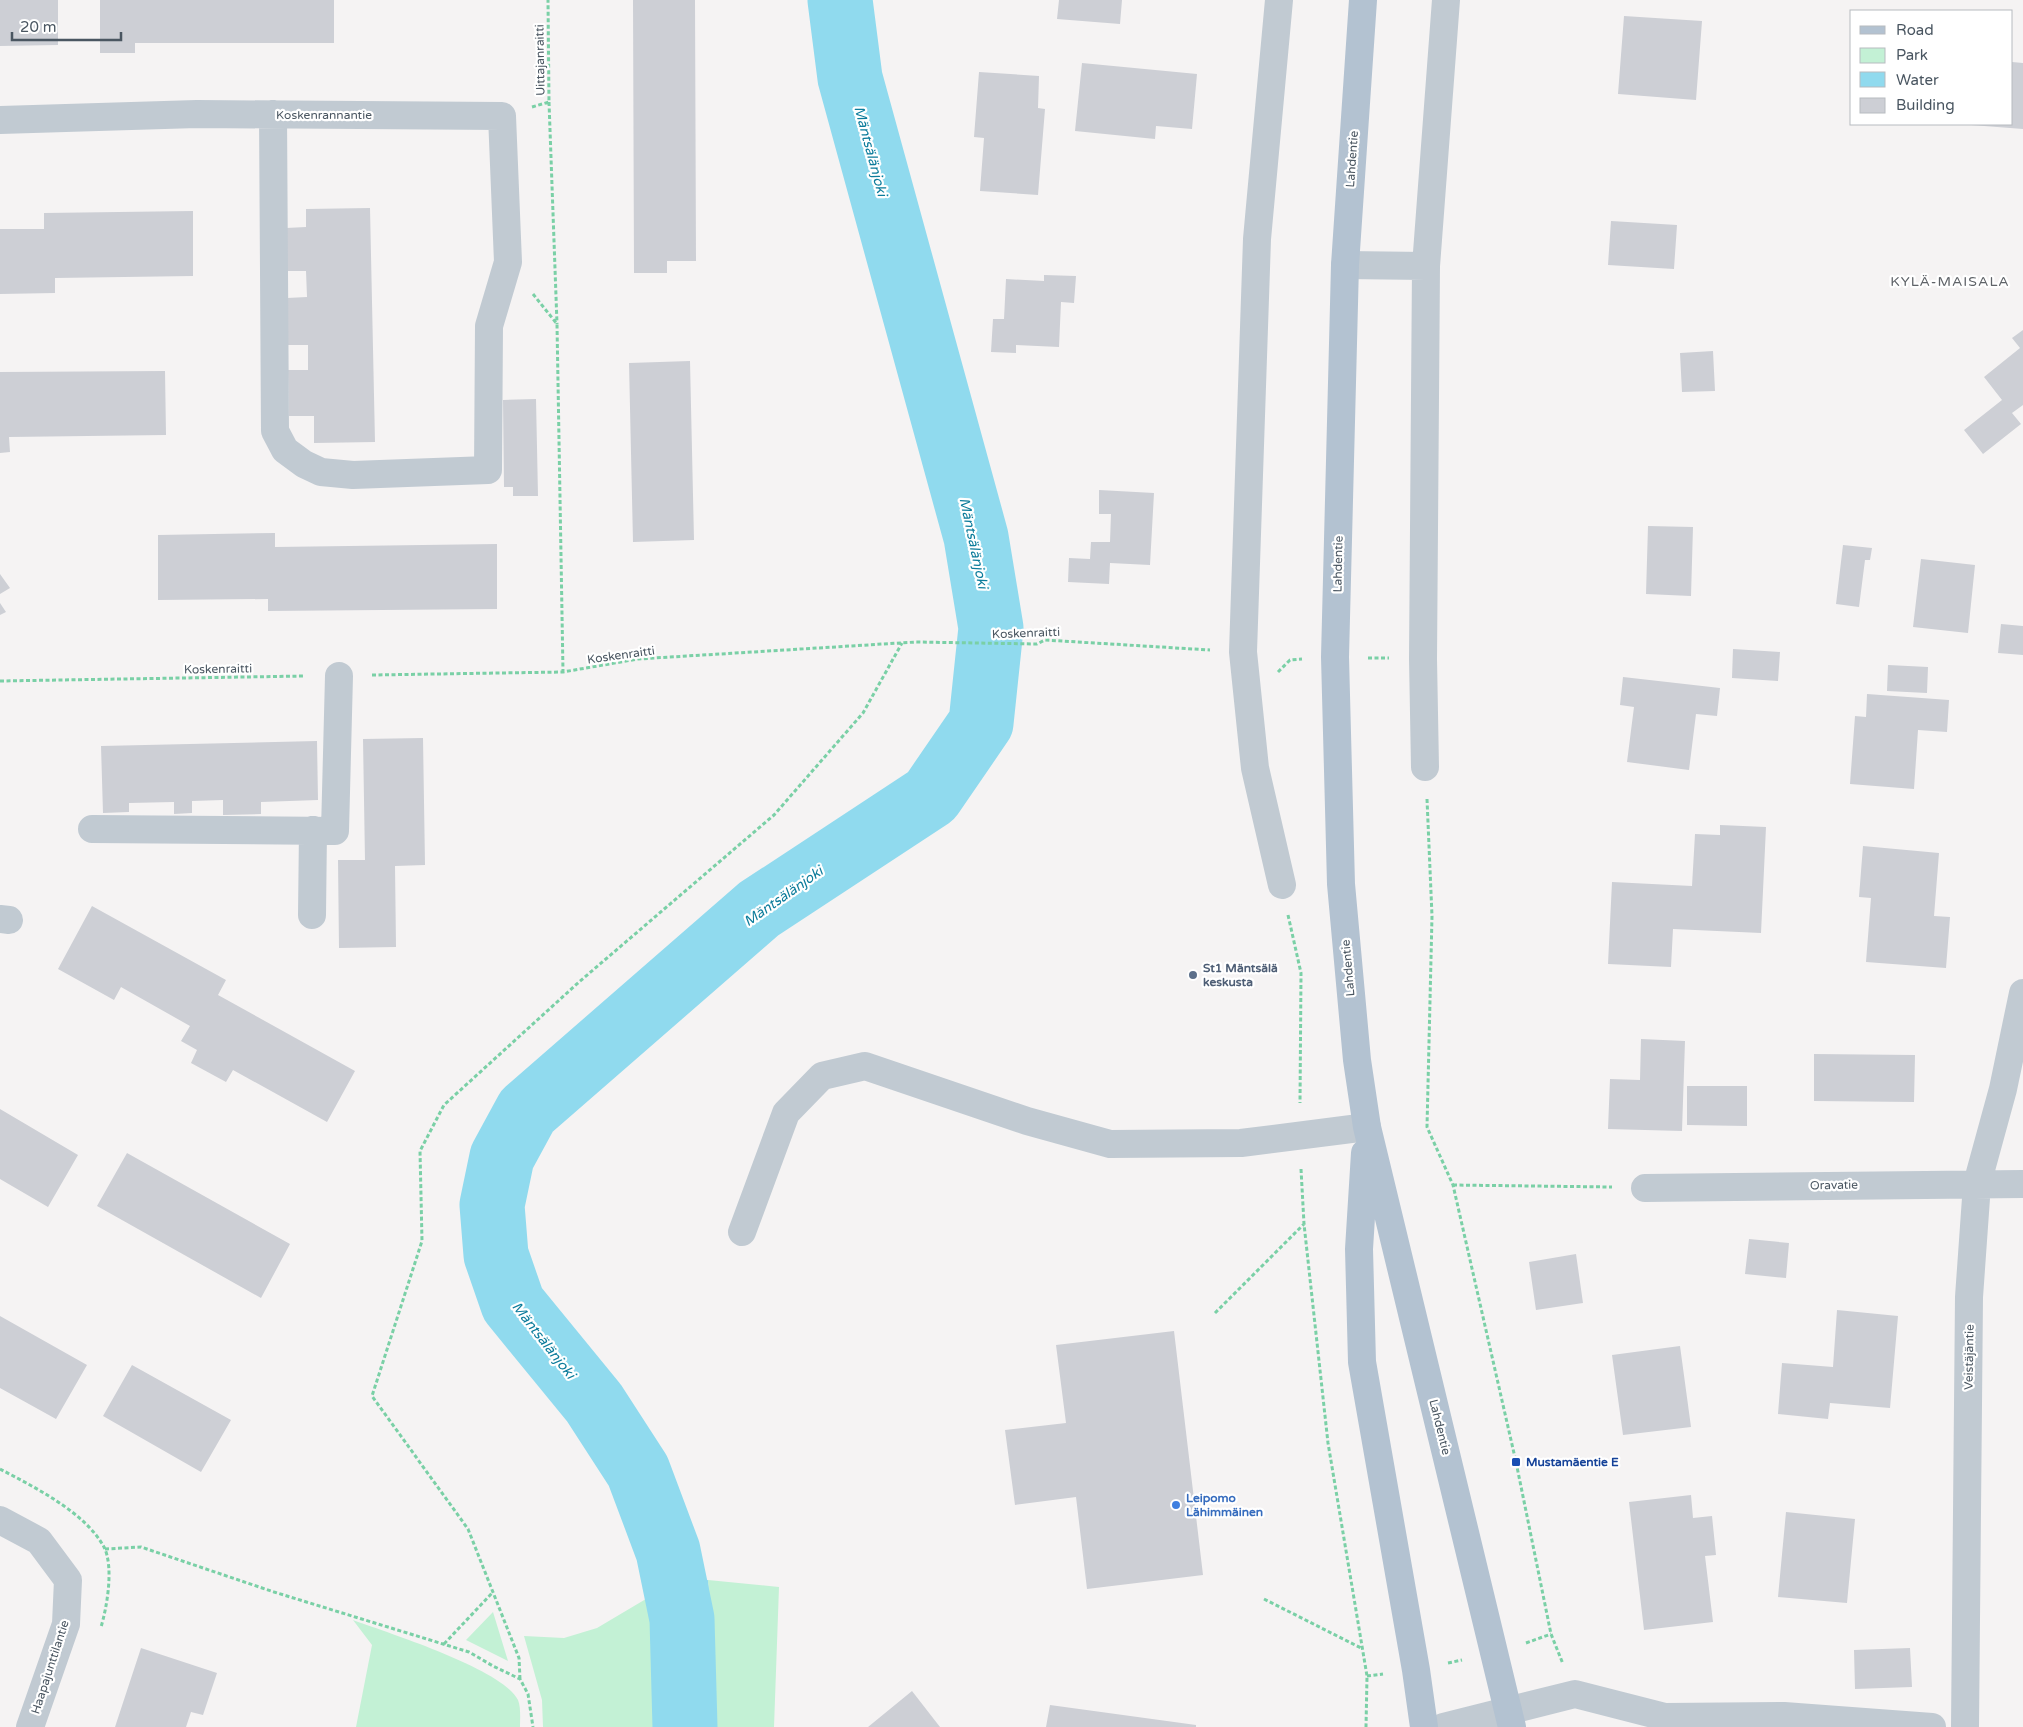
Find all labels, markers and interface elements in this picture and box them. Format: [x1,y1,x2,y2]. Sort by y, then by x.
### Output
scale bar [12,10,121,42]
legend [1850,10,2013,125]
text: 20 m [20,18,57,36]
text: Road [1896,21,1934,39]
street label: Uittajanraitti [532,24,548,96]
text: Park [1896,46,1928,64]
text: Water [1896,71,1939,89]
text: Building [1896,96,1955,114]
water label: Mäntsälänjoki [850,104,891,200]
street label: Koskenrannantie [276,108,372,122]
street label: Lahdentie [1343,130,1361,188]
district label: KYLÄ-MAISALA [1890,273,2010,290]
water label: Mäntsälänjoki [956,496,992,592]
street label: Lahdentie [1331,535,1345,593]
street label: Koskenraitti [992,625,1060,641]
street label: Koskenraitti [586,643,656,667]
street label: Koskenraitti [184,661,252,677]
water label: Mäntsälänjoki [740,862,827,930]
street label: Lahdentie [1339,939,1357,997]
place label: St1 Mäntsälä keskusta [1203,961,1278,989]
marker: St1 Mäntsälä keskusta [1187,969,1199,981]
street label: Oravatie [1810,1178,1858,1192]
water label: Mäntsälänjoki [508,1299,580,1383]
street label: Veistäjäntie [1961,1324,1977,1390]
street label: Lahdentie [1426,1398,1454,1456]
place label: Mustamäentie E [1526,1455,1619,1469]
marker: Mustamäentie E [1510,1456,1522,1468]
place label: Leipomo Lähimmäinen [1186,1491,1263,1519]
marker: Leipomo Lähimmäinen [1170,1499,1182,1511]
street label: Haapajunttilantie [28,1618,72,1716]

